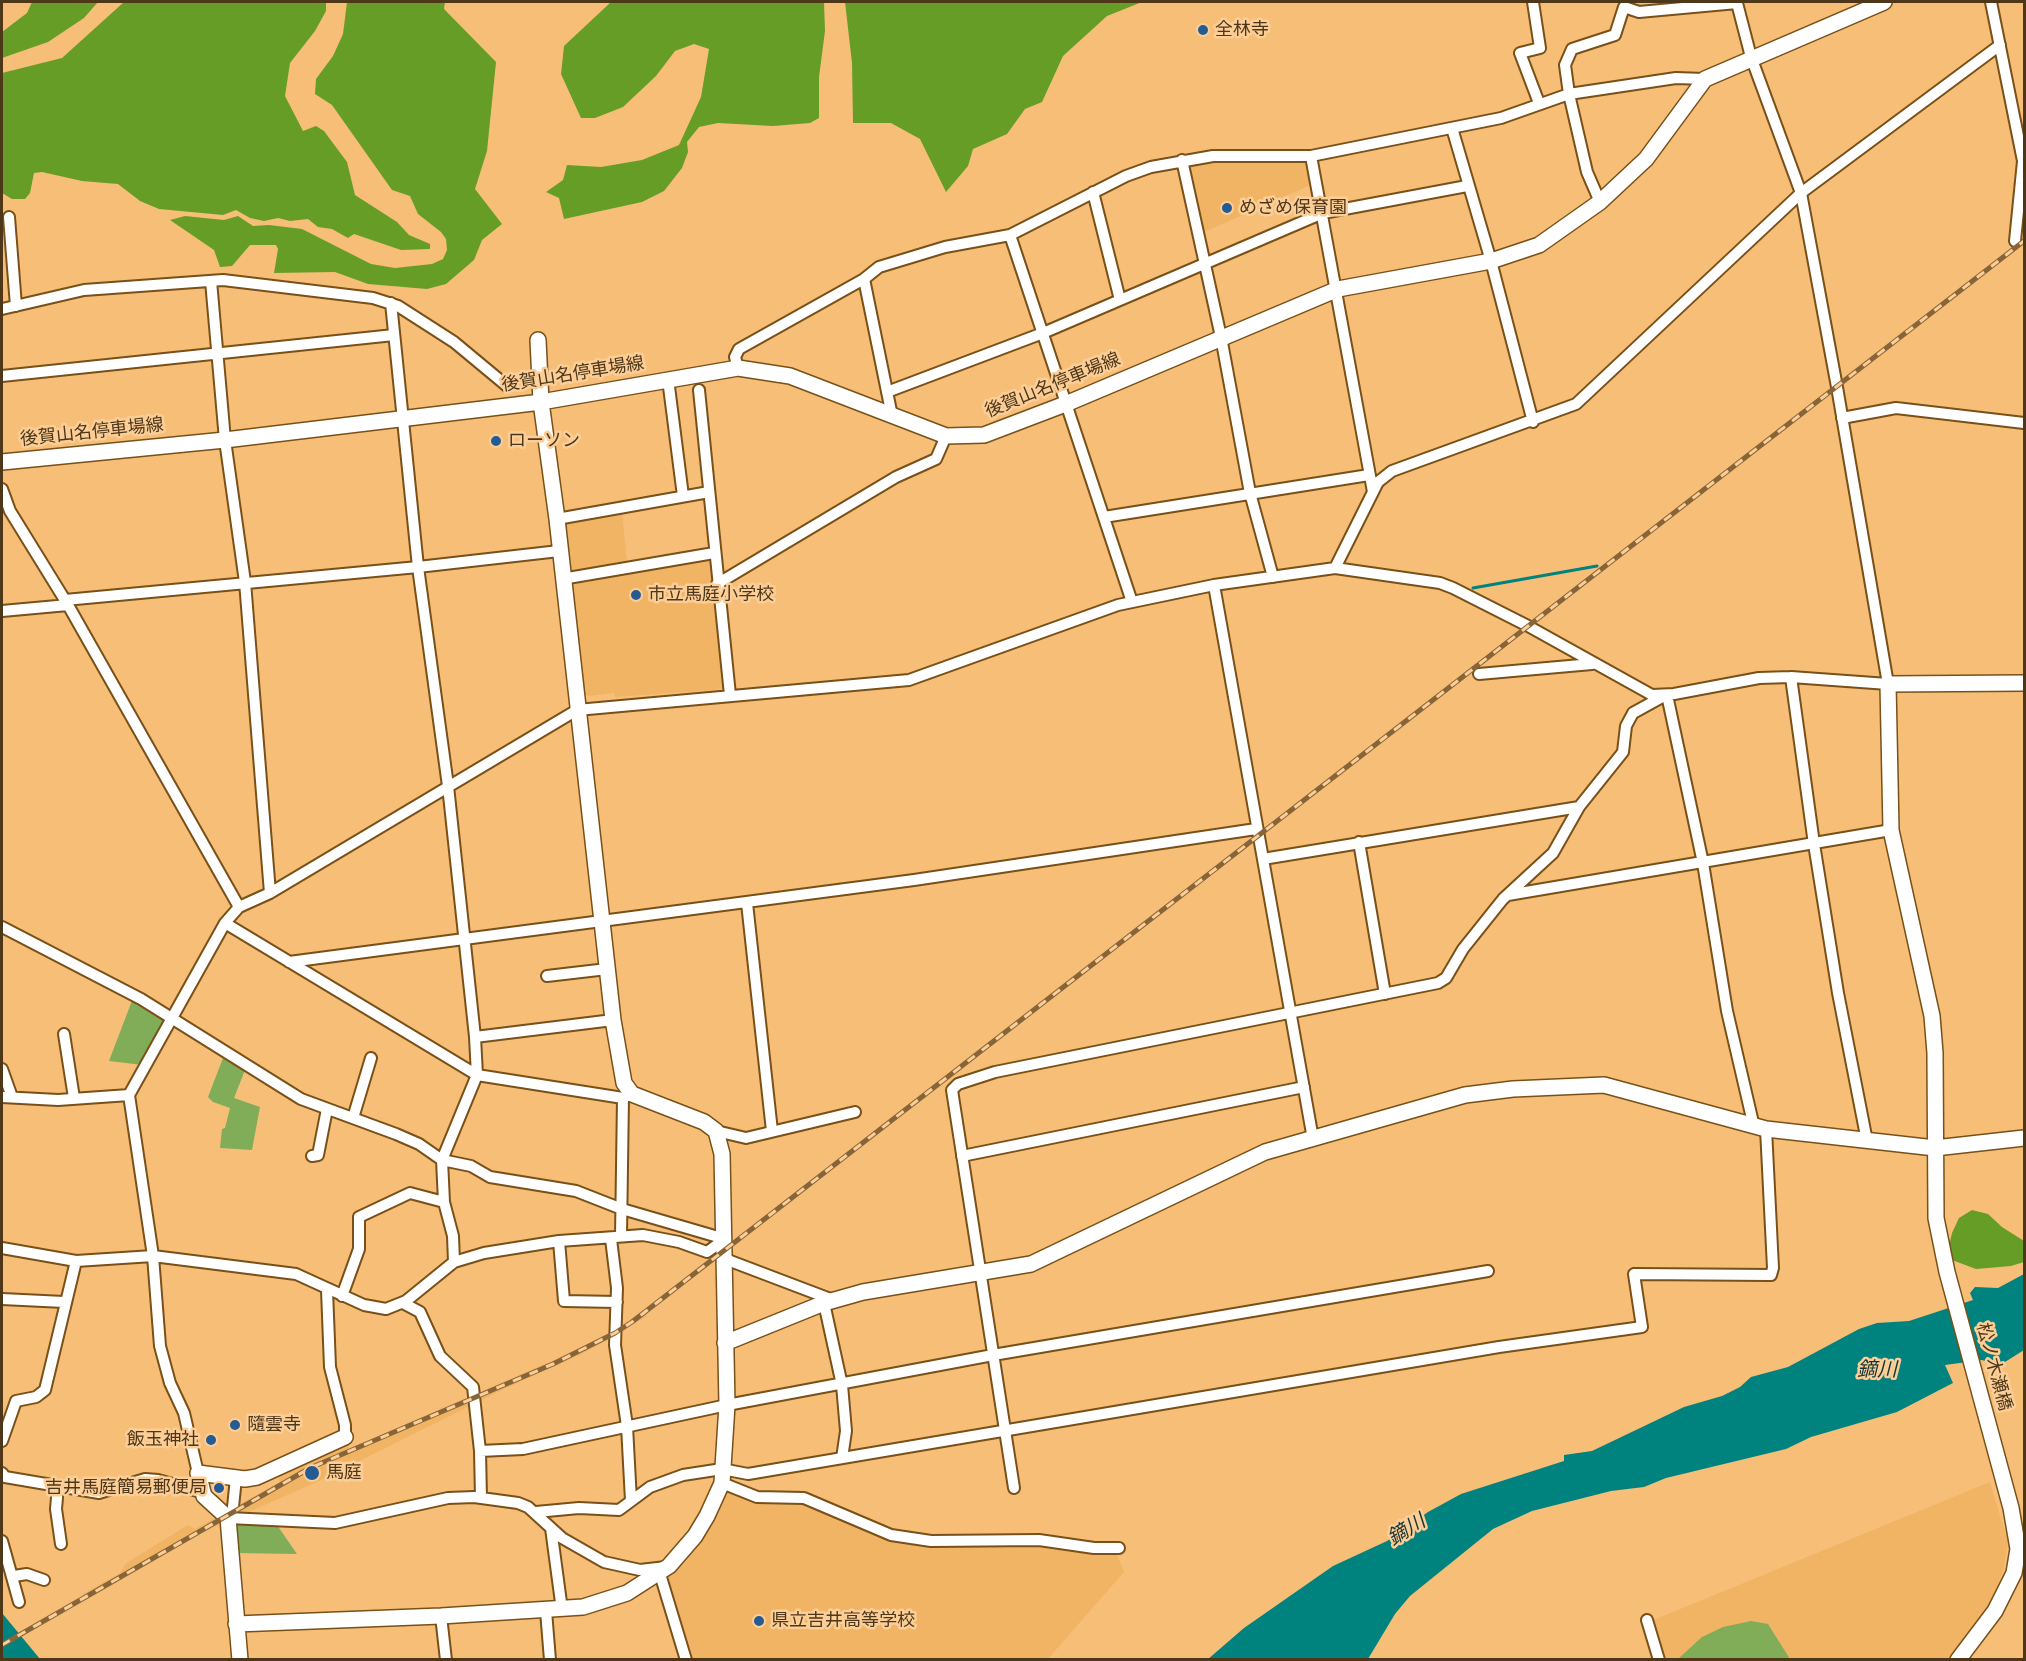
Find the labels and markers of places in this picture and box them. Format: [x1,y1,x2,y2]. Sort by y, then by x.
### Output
place label: 全林寺 [1215,19,1269,41]
marker: 全林寺 [1196,23,1210,37]
place label: めざめ保育園 [1239,197,1347,219]
marker: めざめ保育園 [1220,201,1234,215]
place label: ローソン [508,430,580,452]
marker: ローソン [489,434,503,448]
place label: 市立馬庭小学校 [648,584,774,606]
marker: 市立馬庭小学校 [629,588,643,602]
place label: 隨雲寺 [247,1414,301,1436]
marker: 隨雲寺 [228,1418,242,1432]
place label: 飯玉神社 [127,1429,199,1451]
marker: 飯玉神社 [204,1433,218,1447]
place label: 馬庭 [326,1462,362,1484]
marker: 馬庭 [303,1464,321,1482]
place label: 吉井馬庭簡易郵便局 [45,1477,207,1499]
marker: 吉井馬庭簡易郵便局 [212,1481,226,1495]
place label: 県立吉井高等学校 [771,1610,915,1632]
marker: 県立吉井高等学校 [752,1614,766,1628]

